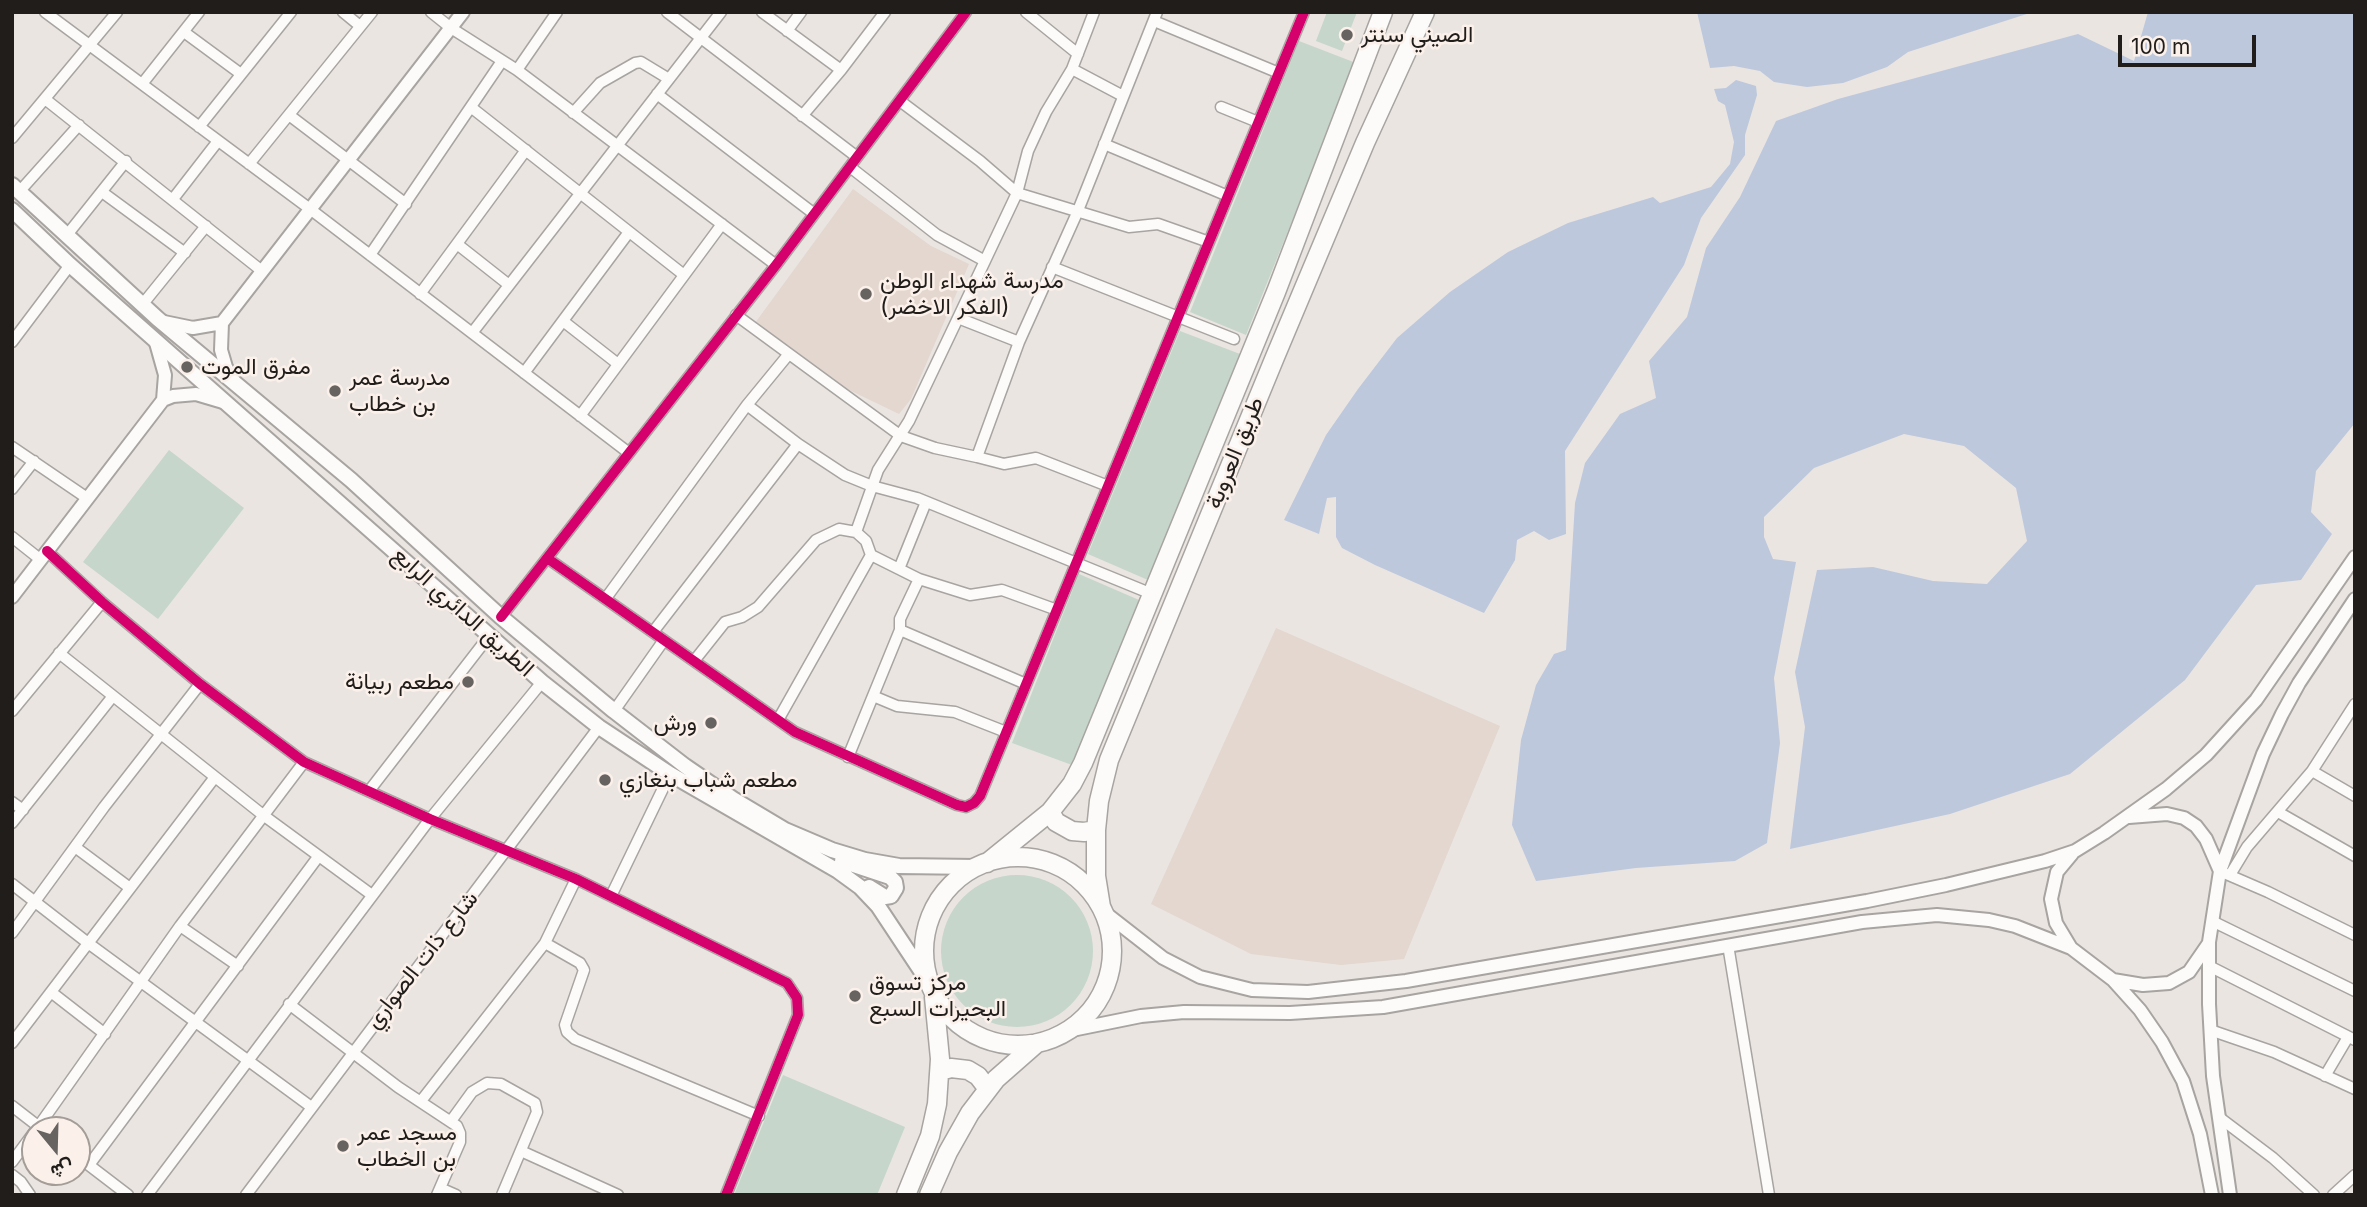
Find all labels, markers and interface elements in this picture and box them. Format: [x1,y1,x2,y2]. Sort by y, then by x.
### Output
place label: الصيني سنتر [1361,21,1473,49]
scale bar [2122,21,2260,65]
marker: الصيني سنتر [1339,27,1355,43]
text: 100 m [2131,34,2190,59]
place label: مدرسة شهداء الوطن (الفكر الاخضر) [880,267,1064,321]
marker: مدرسة شهداء الوطن (الفكر الاخضر) [858,286,874,302]
place label: مفرق الموت [201,353,311,381]
marker: مفرق الموت [179,359,195,375]
place label: مدرسة عمر بن خطاب [349,364,450,418]
marker: مدرسة عمر بن خطاب [327,383,343,399]
street label: طريق العروبة [1200,393,1270,513]
street label: الطريق الدائري الرابع [386,541,540,683]
place label: مطعم ربيانة [345,668,454,696]
marker: مطعم ربيانة [460,674,476,690]
place label: ورش [654,709,697,737]
marker: ورش [703,715,719,731]
place label: مطعم شباب بنغازي [619,766,798,794]
marker: مطعم شباب بنغازي [597,772,613,788]
street label: شارع ذات الصواري [360,886,484,1034]
place label: مركز تسوق البحيرات السبع [869,969,1006,1023]
marker: مركز تسوق البحيرات السبع [847,988,863,1004]
north arrow [21,1116,91,1186]
place label: مسجد عمر بن الخطاب [357,1119,457,1173]
marker: مسجد عمر بن الخطاب [335,1138,351,1154]
text: ش [48,1155,77,1184]

